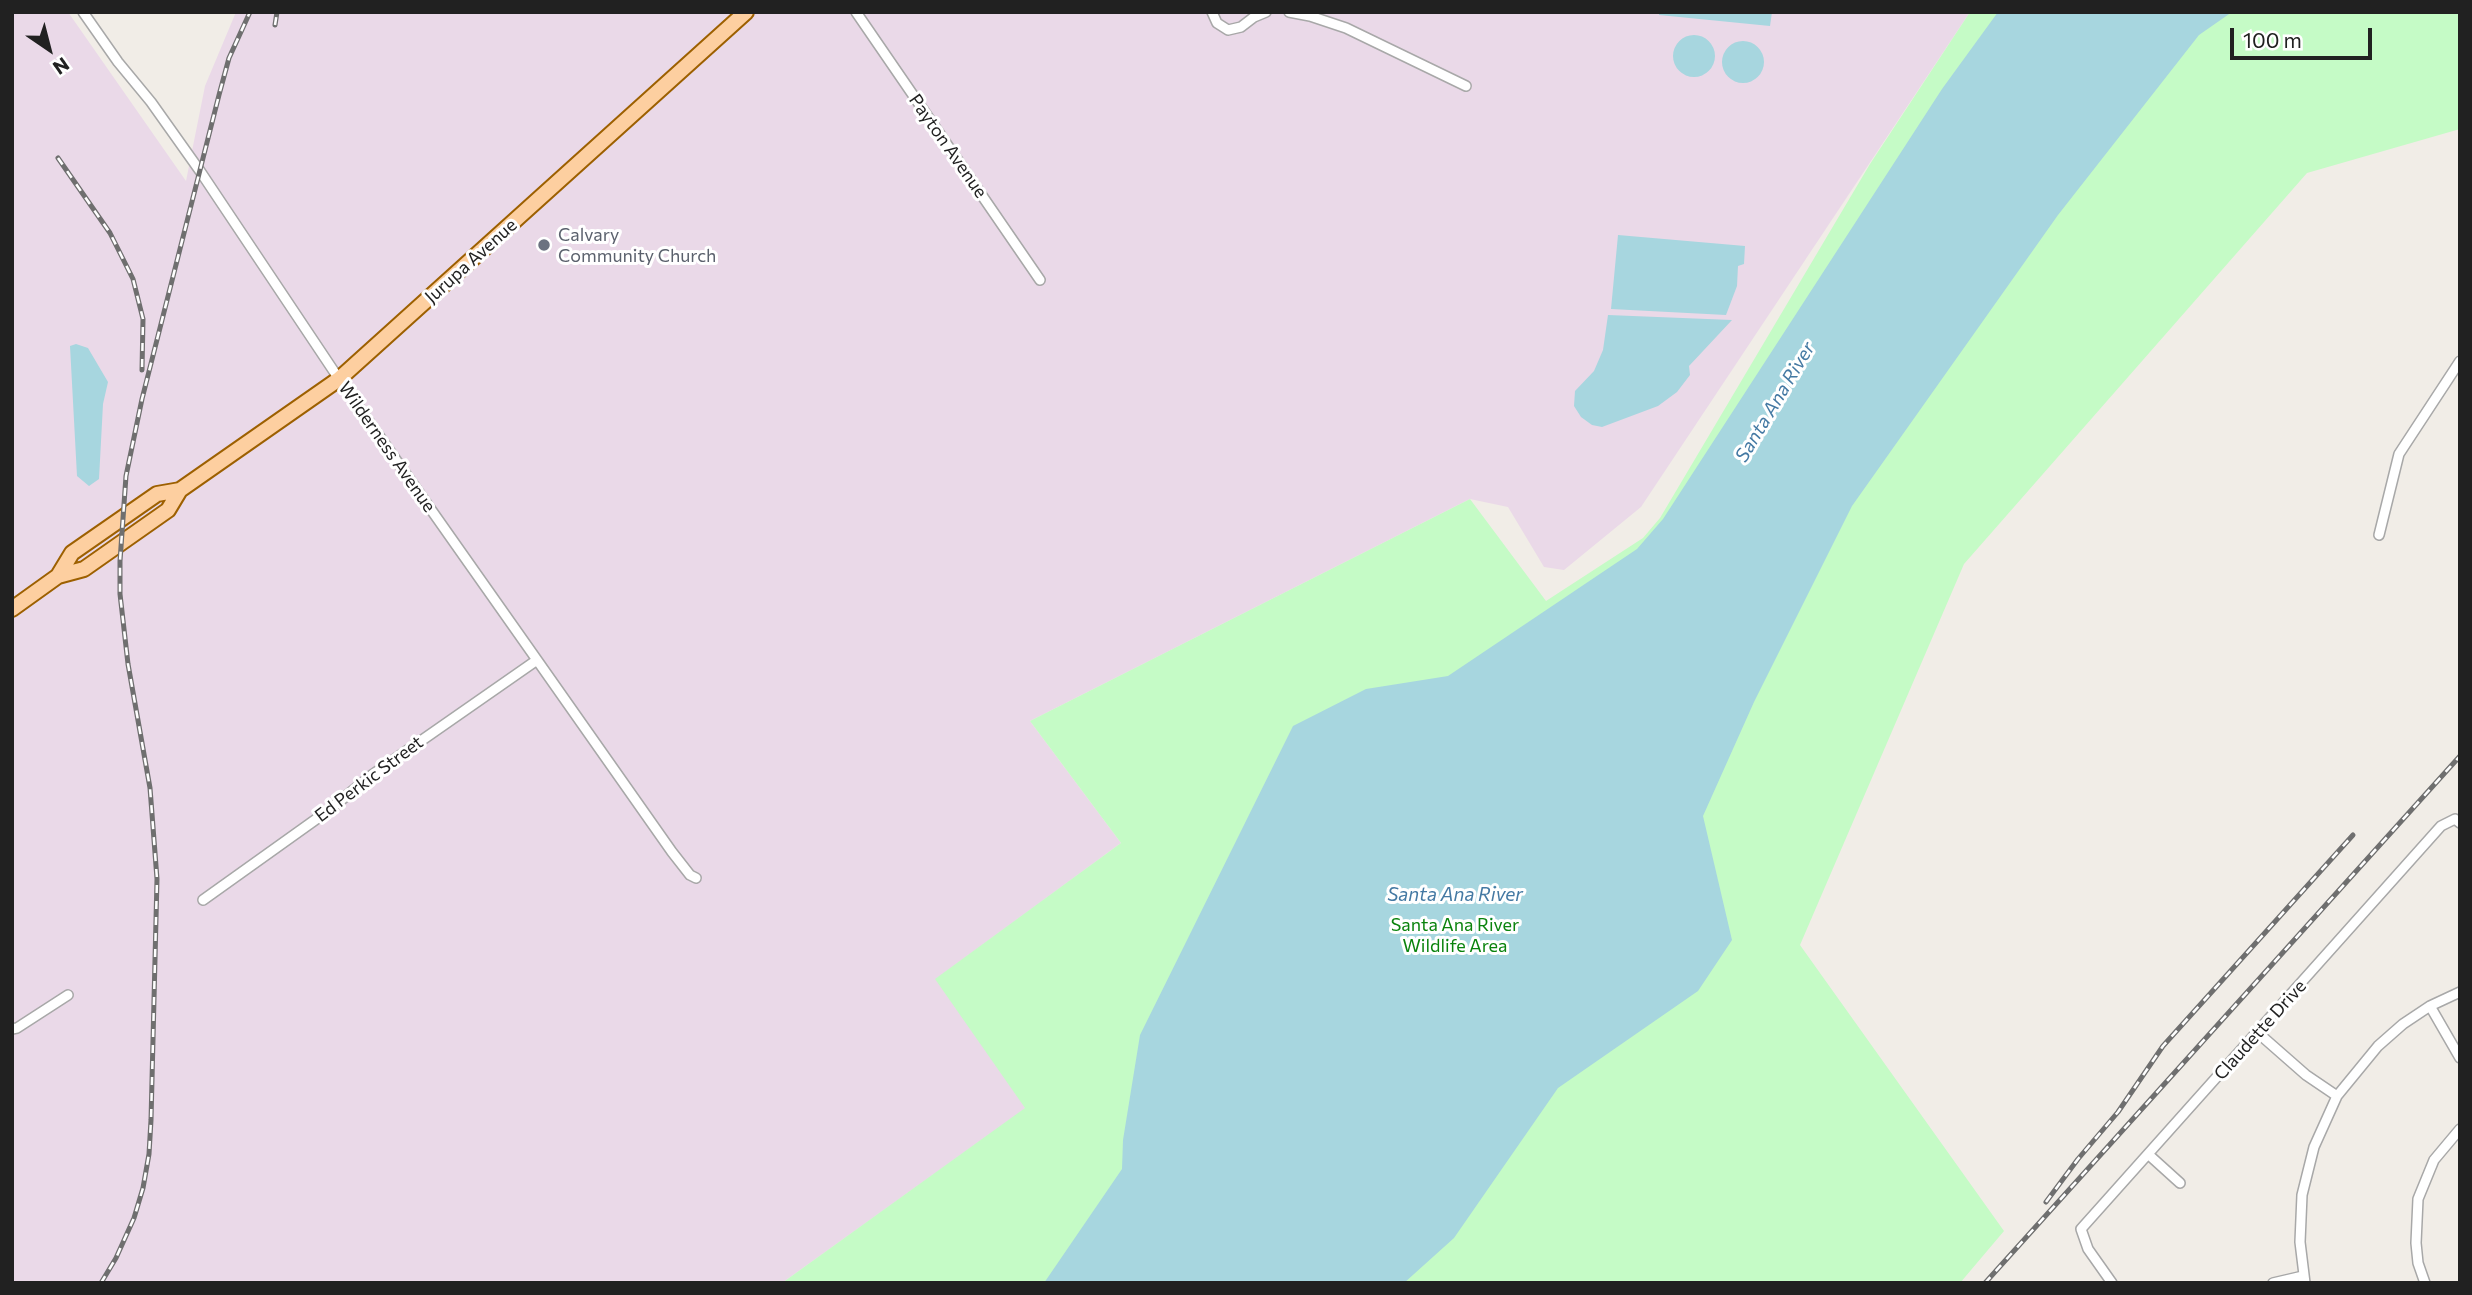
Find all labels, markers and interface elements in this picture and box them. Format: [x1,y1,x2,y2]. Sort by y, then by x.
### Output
north arrow [14,14,84,84]
scale bar [2234,14,2376,58]
text: 100 m [2243,27,2302,52]
text: N [49,53,74,80]
street label: Payton Avenue [904,90,992,202]
street label: Jurupa Avenue [421,214,521,308]
place label: Calvary Community Church [558,224,716,266]
marker: Calvary Community Church [536,237,552,253]
water label: Santa Ana River [1730,338,1820,466]
street label: Wilderness Avenue [334,378,440,516]
street label: Ed Perkic Street [311,731,427,827]
water label: Santa Ana River [1387,884,1523,906]
park label: Santa Ana River Wildlife Area [1391,914,1519,956]
street label: Claudette Drive [2209,976,2311,1084]

